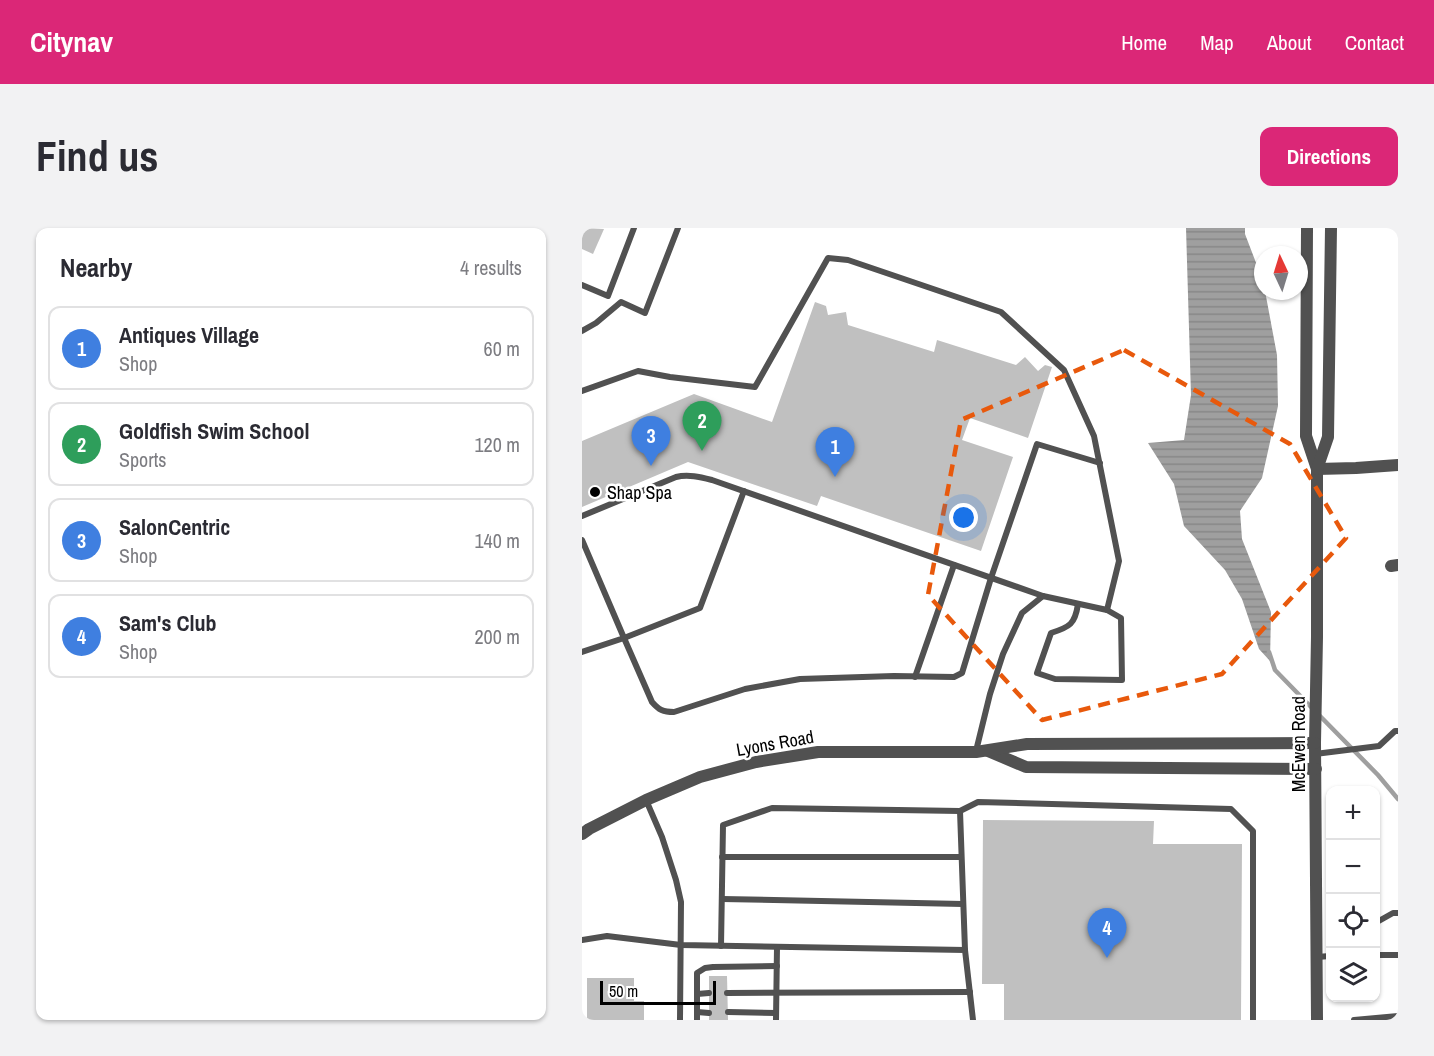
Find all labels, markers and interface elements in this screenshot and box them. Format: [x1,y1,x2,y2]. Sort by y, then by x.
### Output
text: Citynav [30,23,113,61]
text: Home [1121,28,1167,57]
text: Map [1200,28,1234,57]
text: About [1267,28,1312,57]
text: Contact [1345,28,1404,57]
button: Directions [1260,127,1398,186]
text: Find us [36,128,158,184]
north arrow [1254,246,1308,300]
text: Nearby [60,250,132,285]
text: 4 results [460,254,522,281]
text: Antiques Village [119,320,259,350]
text: 1 [77,335,86,362]
text: 60 m [484,335,520,362]
text: Shop [119,350,157,377]
pin: 2 [682,402,722,451]
text: Goldfish Swim School [119,416,309,446]
pin: 3 [632,416,670,466]
pin: 1 [816,428,854,477]
text: 2 [77,431,86,458]
text: 120 m [474,431,520,458]
text: Sports [119,446,166,473]
place label: Shap Spa [607,480,672,505]
marker: Shap Spa [588,485,602,499]
your location [949,503,978,532]
text: SalonCentric [119,512,230,542]
text: 3 [77,527,86,554]
text: 140 m [474,527,520,554]
text: Shop [119,542,157,569]
text: Sam's Club [119,608,217,638]
text: 4 [77,623,86,650]
text: 200 m [474,623,520,650]
text: Shop [119,638,157,665]
street label: McEwen Road [1286,696,1311,792]
street label: Lyons Road [734,724,816,762]
map controls [1326,786,1380,1002]
button: + [1326,786,1380,840]
button: − [1326,840,1380,894]
button: locate [1326,894,1380,948]
pin: 4 [1088,908,1126,958]
button: layers [1326,948,1380,1002]
scale bar [600,978,716,1006]
text: 50 m [609,980,638,1002]

